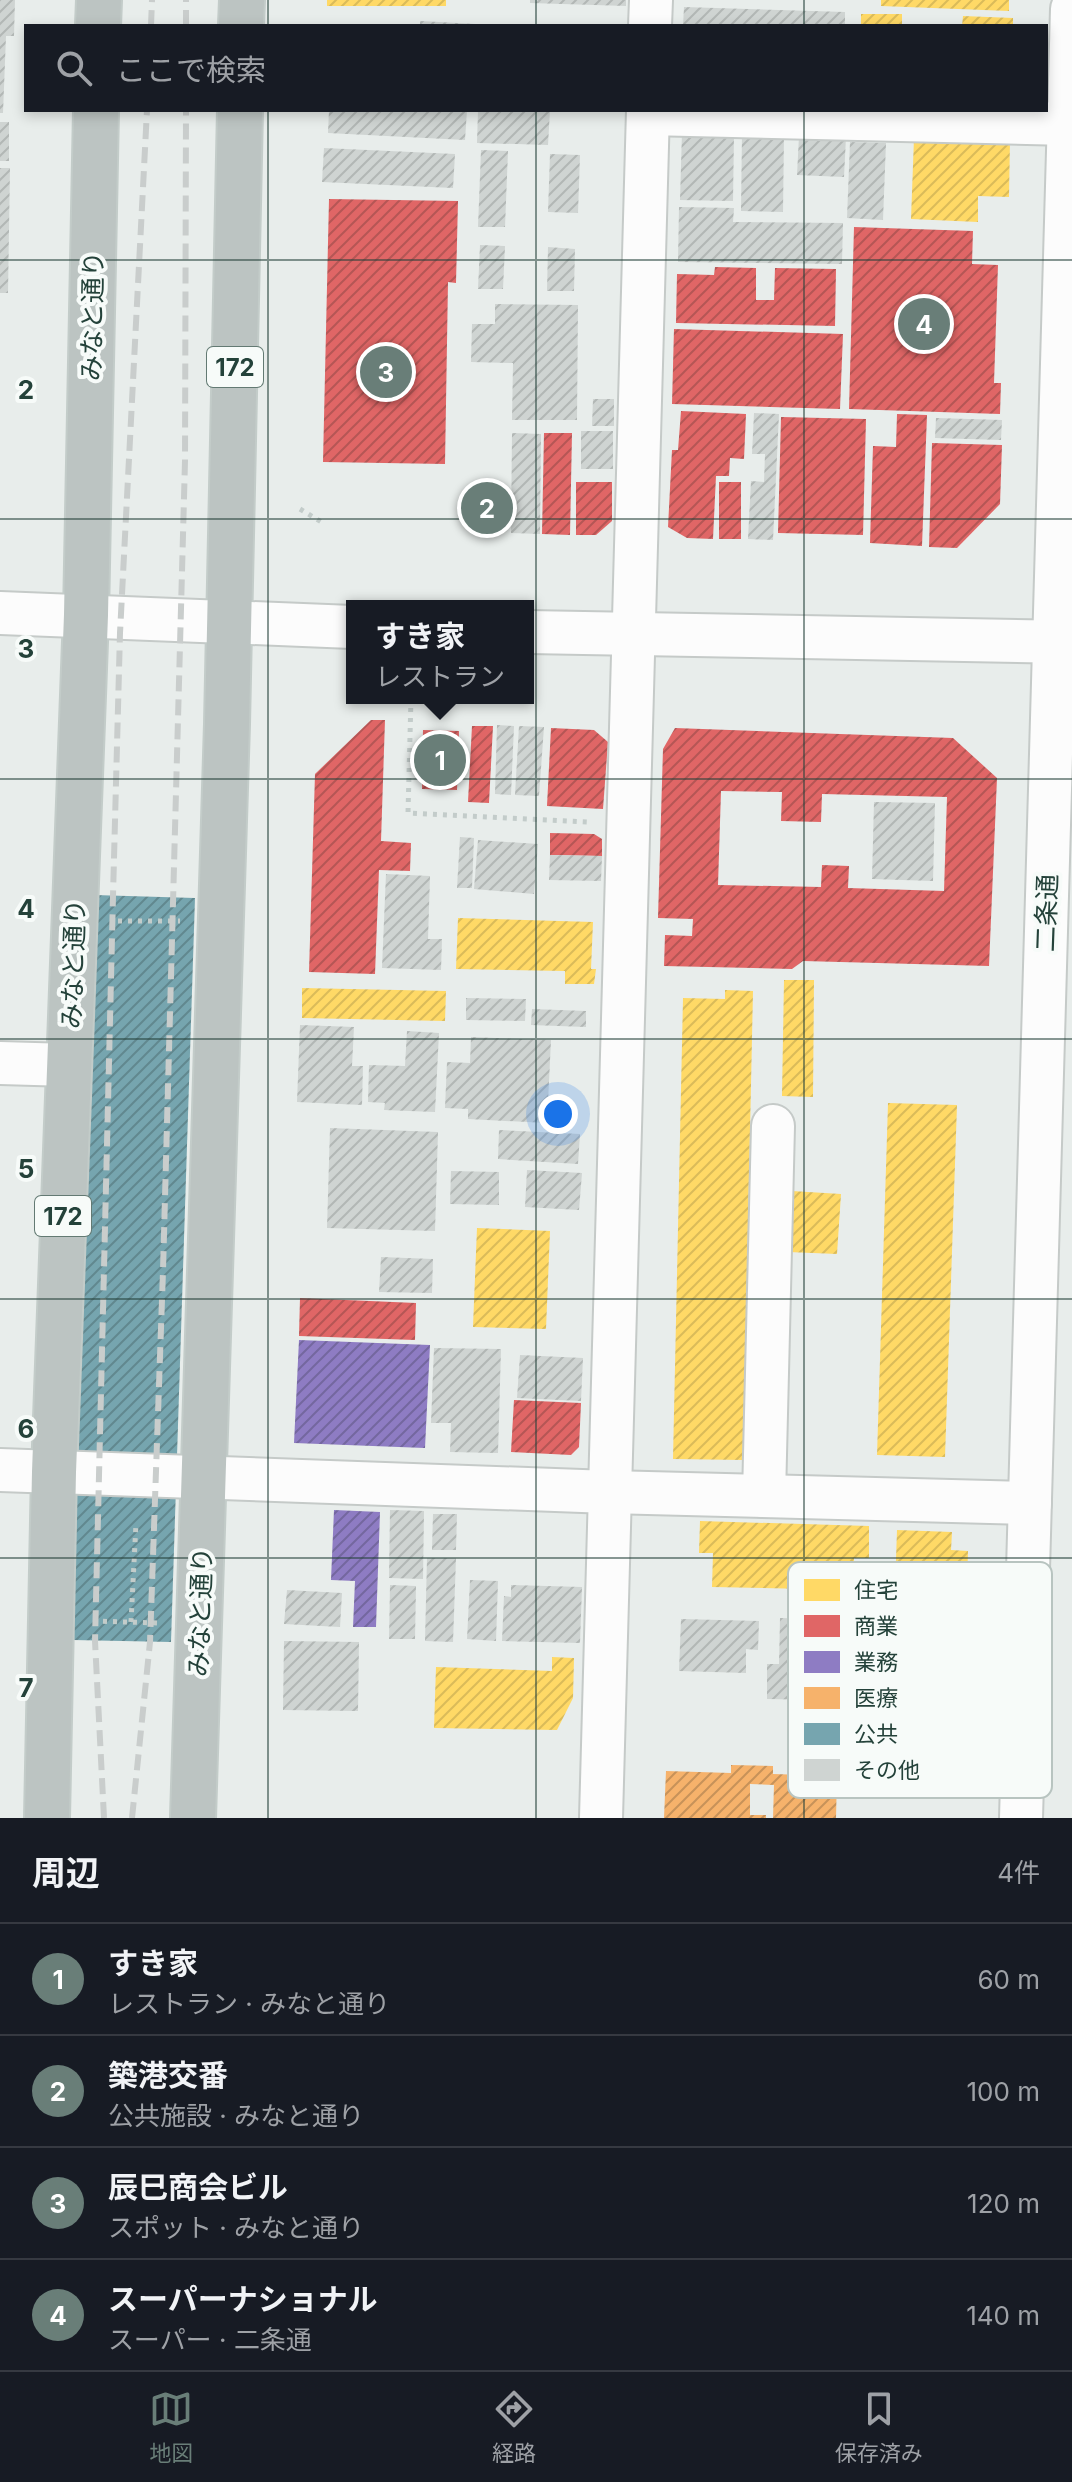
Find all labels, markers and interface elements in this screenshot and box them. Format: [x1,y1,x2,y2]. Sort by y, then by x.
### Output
search box [24,24,1048,112]
icon: search [52,46,96,90]
text: ここで検索 [116,52,266,88]
street label: みなと通り [75,251,109,381]
pin: 4 [898,294,950,354]
pin: 3 [360,342,412,402]
road number: 172 [207,347,263,387]
text: 2 [18,374,34,405]
pin: 2 [461,478,513,538]
popup [346,600,534,704]
text: すき家 [375,618,465,654]
text: 3 [18,633,34,664]
text: レストラン [375,661,505,692]
pin: 1 [414,730,466,790]
street label: 二条通 [1029,873,1063,953]
text: 4 [17,893,35,924]
street label: みなと通り [55,898,91,1030]
your location [538,1094,578,1134]
text: 5 [18,1153,34,1184]
road number: 172 [35,1196,91,1236]
text: 6 [18,1413,34,1444]
street label: みなと通り [182,1546,218,1678]
legend [788,1562,1052,1798]
text: 住宅 [854,1577,898,1603]
text: 商業 [854,1613,898,1639]
text: 業務 [854,1649,898,1675]
text: 7 [18,1672,34,1703]
text: 医療 [854,1685,898,1711]
text: 公共 [854,1721,898,1747]
text: その他 [854,1757,920,1783]
text: 周辺 [32,1852,100,1893]
text: 4件 [997,1857,1040,1888]
text: すき家 [108,1945,198,1981]
text: 1 [52,1964,64,1995]
text: 60 m [977,1964,1040,1995]
text: レストラン · みなと通り [108,1988,390,2019]
text: 築港交番 [108,2057,228,2093]
text: 2 [50,2076,66,2107]
text: 100 m [967,2076,1040,2107]
text: 公共施設 · みなと通り [108,2100,364,2131]
text: 辰巳商会ビル [108,2169,288,2205]
text: 3 [50,2188,66,2219]
text: 120 m [967,2188,1040,2219]
text: スポット · みなと通り [108,2212,364,2243]
text: スーパーナショナル [108,2281,378,2317]
text: 4 [49,2300,67,2331]
text: 140 m [966,2300,1040,2331]
text: スーパー · 二条通 [108,2324,312,2355]
tab: 地図 [149,2387,193,2467]
tab: 経路 [492,2387,536,2467]
tab: 保存済み [835,2387,923,2467]

